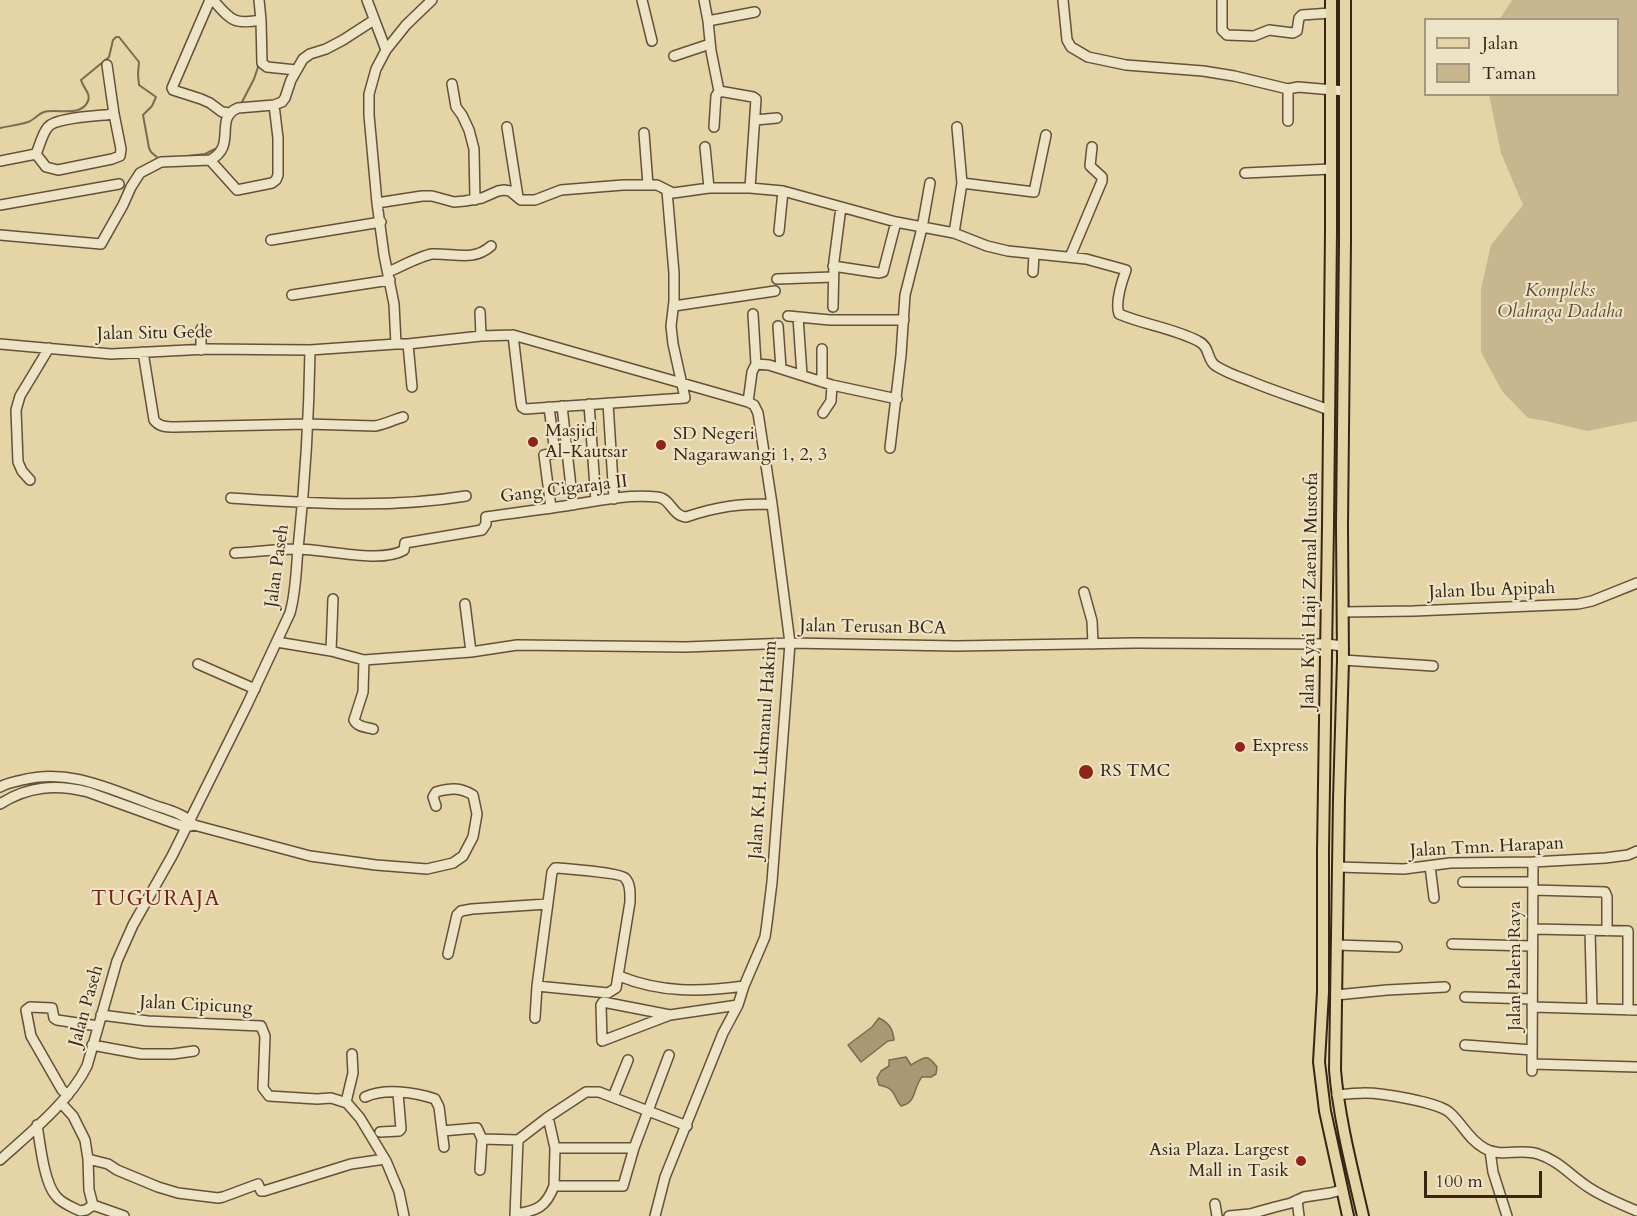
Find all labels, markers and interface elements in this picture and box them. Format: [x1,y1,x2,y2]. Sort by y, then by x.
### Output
legend [1424,18,1619,96]
text: Jalan [1482,31,1518,56]
text: Taman [1482,61,1536,86]
park label: Kompleks Olahraga Dadaha [1497,281,1623,324]
street label: Jalan Situ Gede [97,322,213,346]
place label: Masjid Al-Kautsar [545,421,628,464]
place label: SD Negeri Nagarawangi 1, 2, 3 [673,424,827,466]
marker: Masjid Al-Kautsar [526,435,540,449]
marker: SD Negeri Nagarawangi 1, 2, 3 [654,438,668,452]
street label: Gang Cigaraja II [499,471,629,509]
street label: Jalan Kyai Haji Zaenal Mustofa [1298,472,1324,710]
street label: Jalan Paseh [261,523,295,609]
street label: Jalan Ibu Apipah [1428,578,1556,604]
street label: Jalan Terusan BCA [799,616,947,640]
street label: Jalan K.H. Lukmanul Hakim [746,640,782,860]
place label: Express [1252,736,1308,758]
marker: Express [1233,740,1247,754]
place label: RS TMC [1100,761,1170,783]
marker: RS TMC [1077,763,1095,781]
street label: Jalan Tmn. Harapan [1409,833,1565,863]
district label: TUGURAJA [91,887,221,913]
street label: Jalan Palem Raya [1505,901,1527,1031]
street label: Jalan Paseh [65,963,109,1049]
street label: Jalan Cipicung [139,992,253,1020]
place label: Asia Plaza. Largest Mall in Tasik [1149,1140,1289,1182]
marker: Asia Plaza. Largest Mall in Tasik [1294,1154,1308,1168]
scale bar [1427,1159,1546,1197]
text: 100 m [1435,1169,1483,1194]

